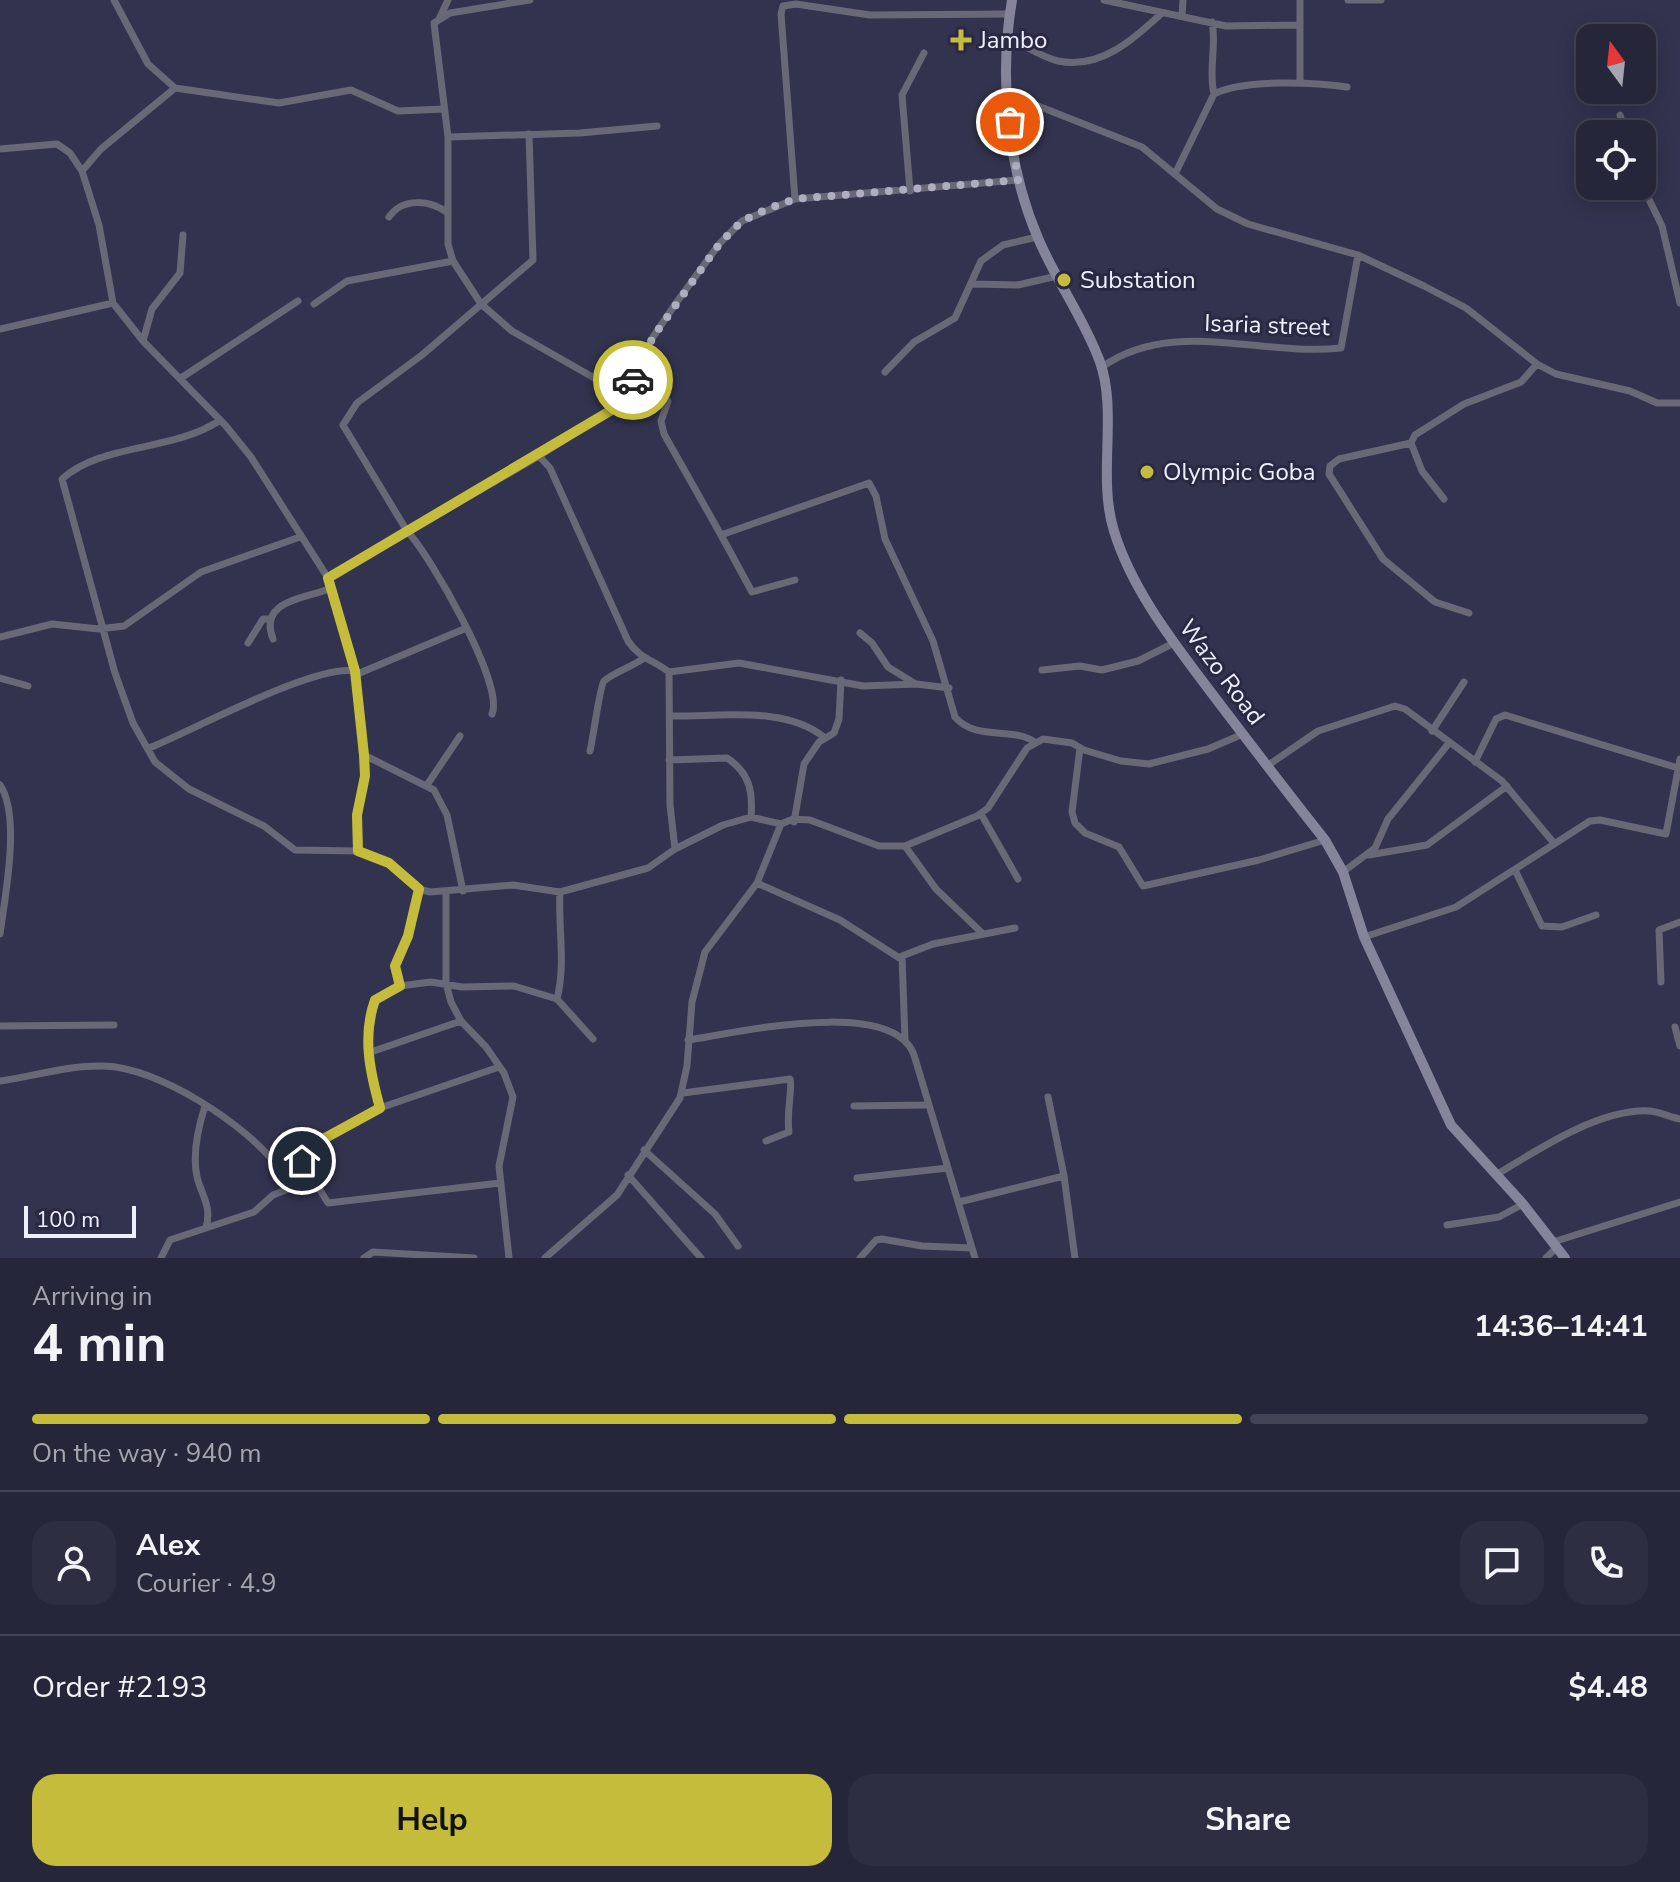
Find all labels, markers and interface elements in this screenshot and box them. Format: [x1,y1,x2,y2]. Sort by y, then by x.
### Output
place label: Jambo [978,24,1047,56]
north arrow [1576,24,1656,104]
map controls [1576,24,1656,200]
marker: Jambo [950,29,972,51]
pin [976,88,1044,156]
icon: bag [988,100,1032,144]
button: locate [1576,120,1656,200]
place label: Substation [1080,264,1196,296]
marker: Substation [1055,271,1073,289]
street label: Isaria street [1204,307,1331,343]
courier [593,340,673,420]
icon: car [611,358,655,402]
place label: Olympic Goba [1163,456,1315,488]
marker: Olympic Goba [1138,463,1156,481]
street label: Wazo Road [1172,613,1272,731]
pin [268,1127,336,1195]
icon: home [280,1139,324,1183]
scale bar [24,1202,136,1238]
text: 100 m [36,1205,100,1235]
text: Arriving in [32,1279,153,1314]
text: 14:36–14:41 [1474,1306,1648,1347]
text: 4 min [32,1308,167,1379]
text: On the way · 940 m [32,1436,261,1471]
button: person [32,1521,116,1605]
button: chat [1460,1521,1544,1605]
button: phone [1564,1521,1648,1605]
text: Alex [136,1525,200,1566]
text: Courier · 4.9 [136,1566,277,1601]
text: Order #2193 [32,1667,207,1708]
text: $4.48 [1569,1667,1648,1708]
button: Help [32,1774,832,1866]
button: Share [848,1774,1648,1866]

